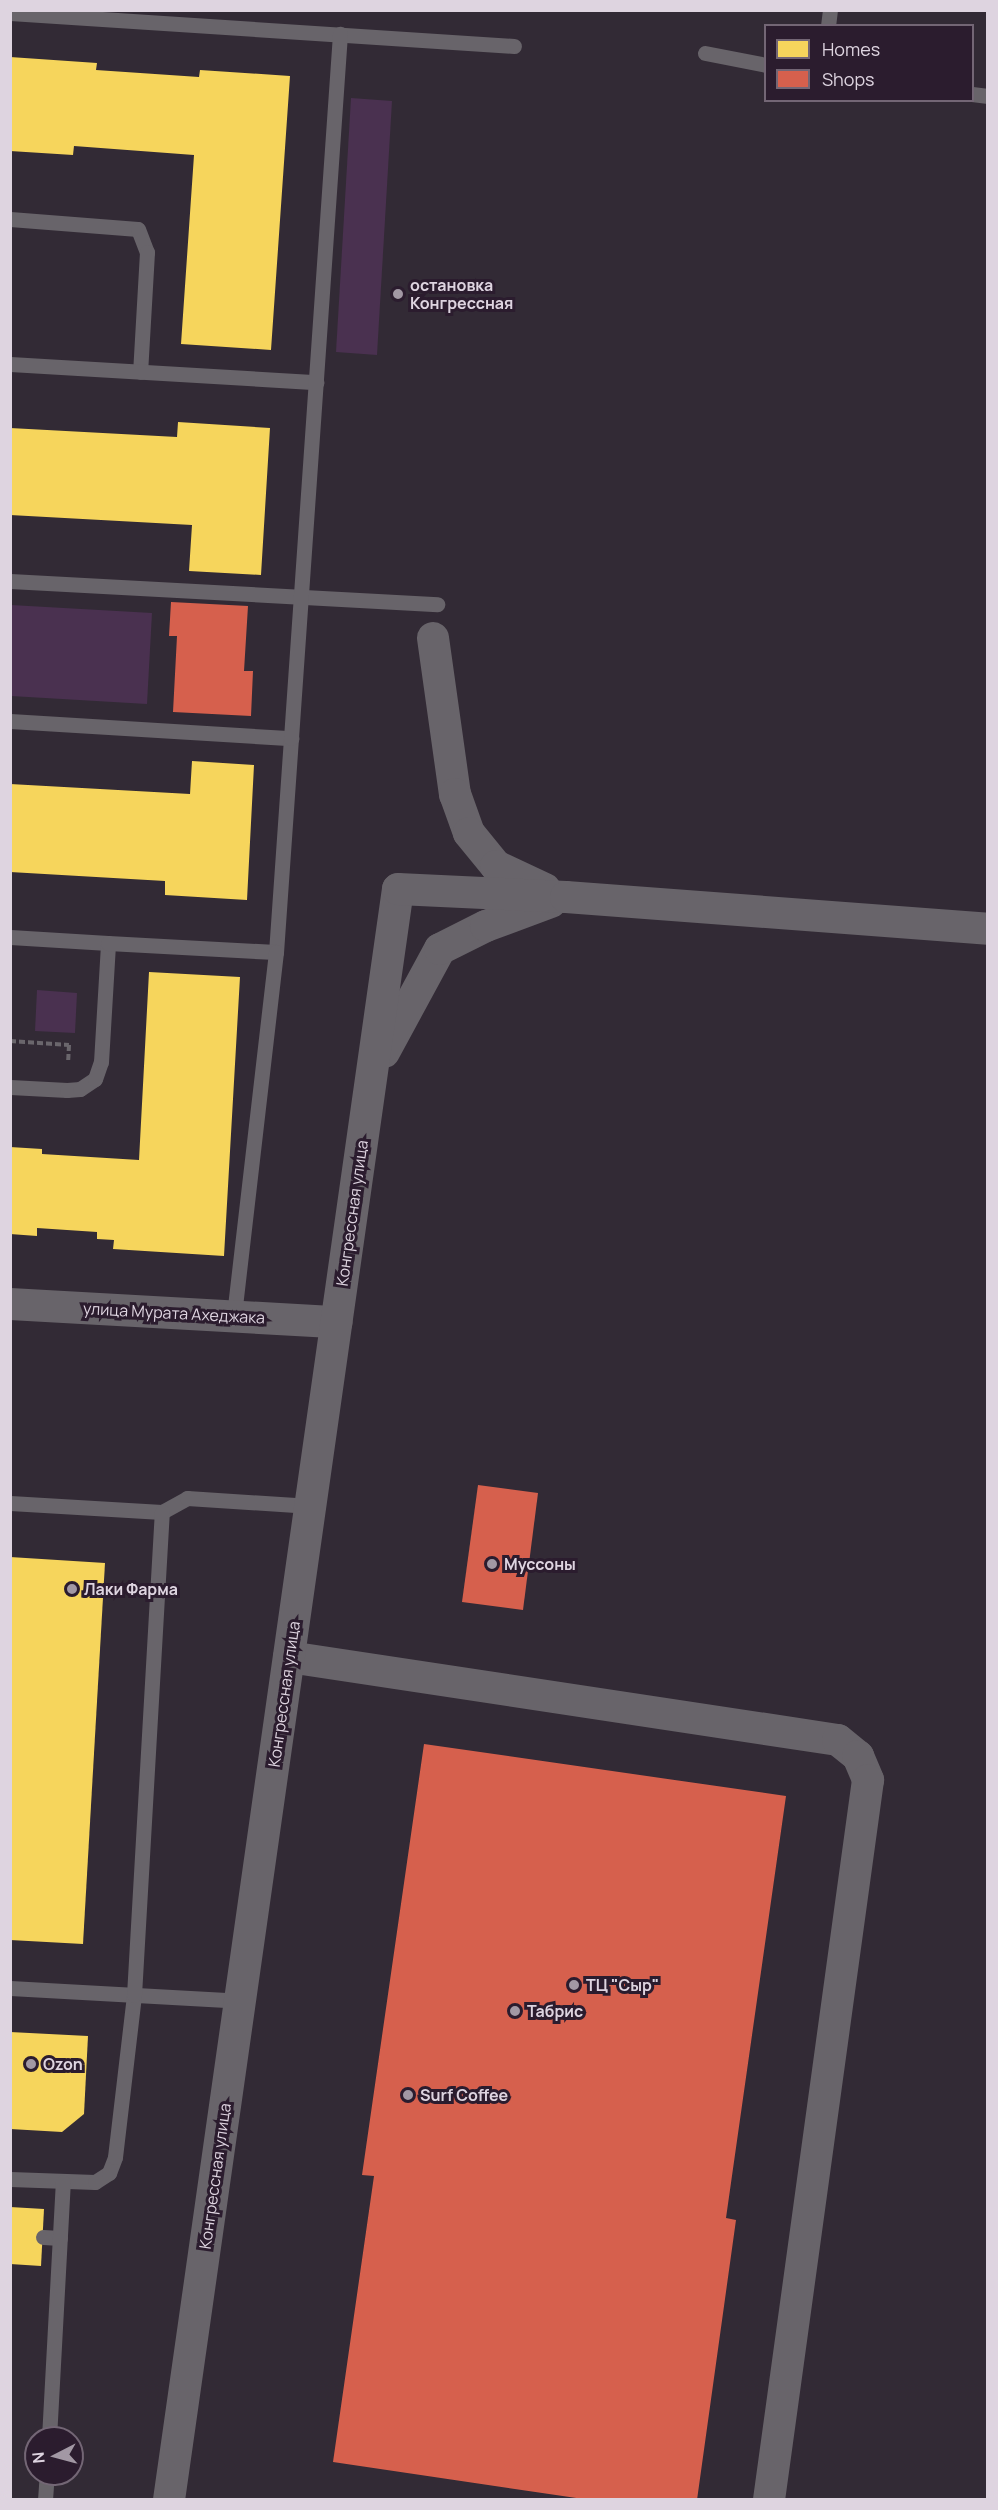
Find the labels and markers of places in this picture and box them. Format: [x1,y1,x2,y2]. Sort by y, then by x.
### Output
place label: остановка Конгрессная [410,275,513,313]
marker: остановка Конгрессная [391,287,405,301]
place label: Муссоны [504,1554,576,1574]
marker: Муссоны [485,1557,499,1571]
place label: Лаки Фарма [84,1579,178,1599]
marker: Лаки Фарма [65,1582,79,1596]
place label: ТЦ "Сыр" [586,1975,659,1995]
marker: ТЦ "Сыр" [567,1978,581,1992]
place label: Табрис [527,2001,583,2021]
marker: Табрис [508,2004,522,2018]
place label: Ozon [43,2054,83,2074]
marker: Ozon [24,2057,38,2071]
place label: Surf Coffee [420,2085,508,2105]
marker: Surf Coffee [401,2088,415,2102]

